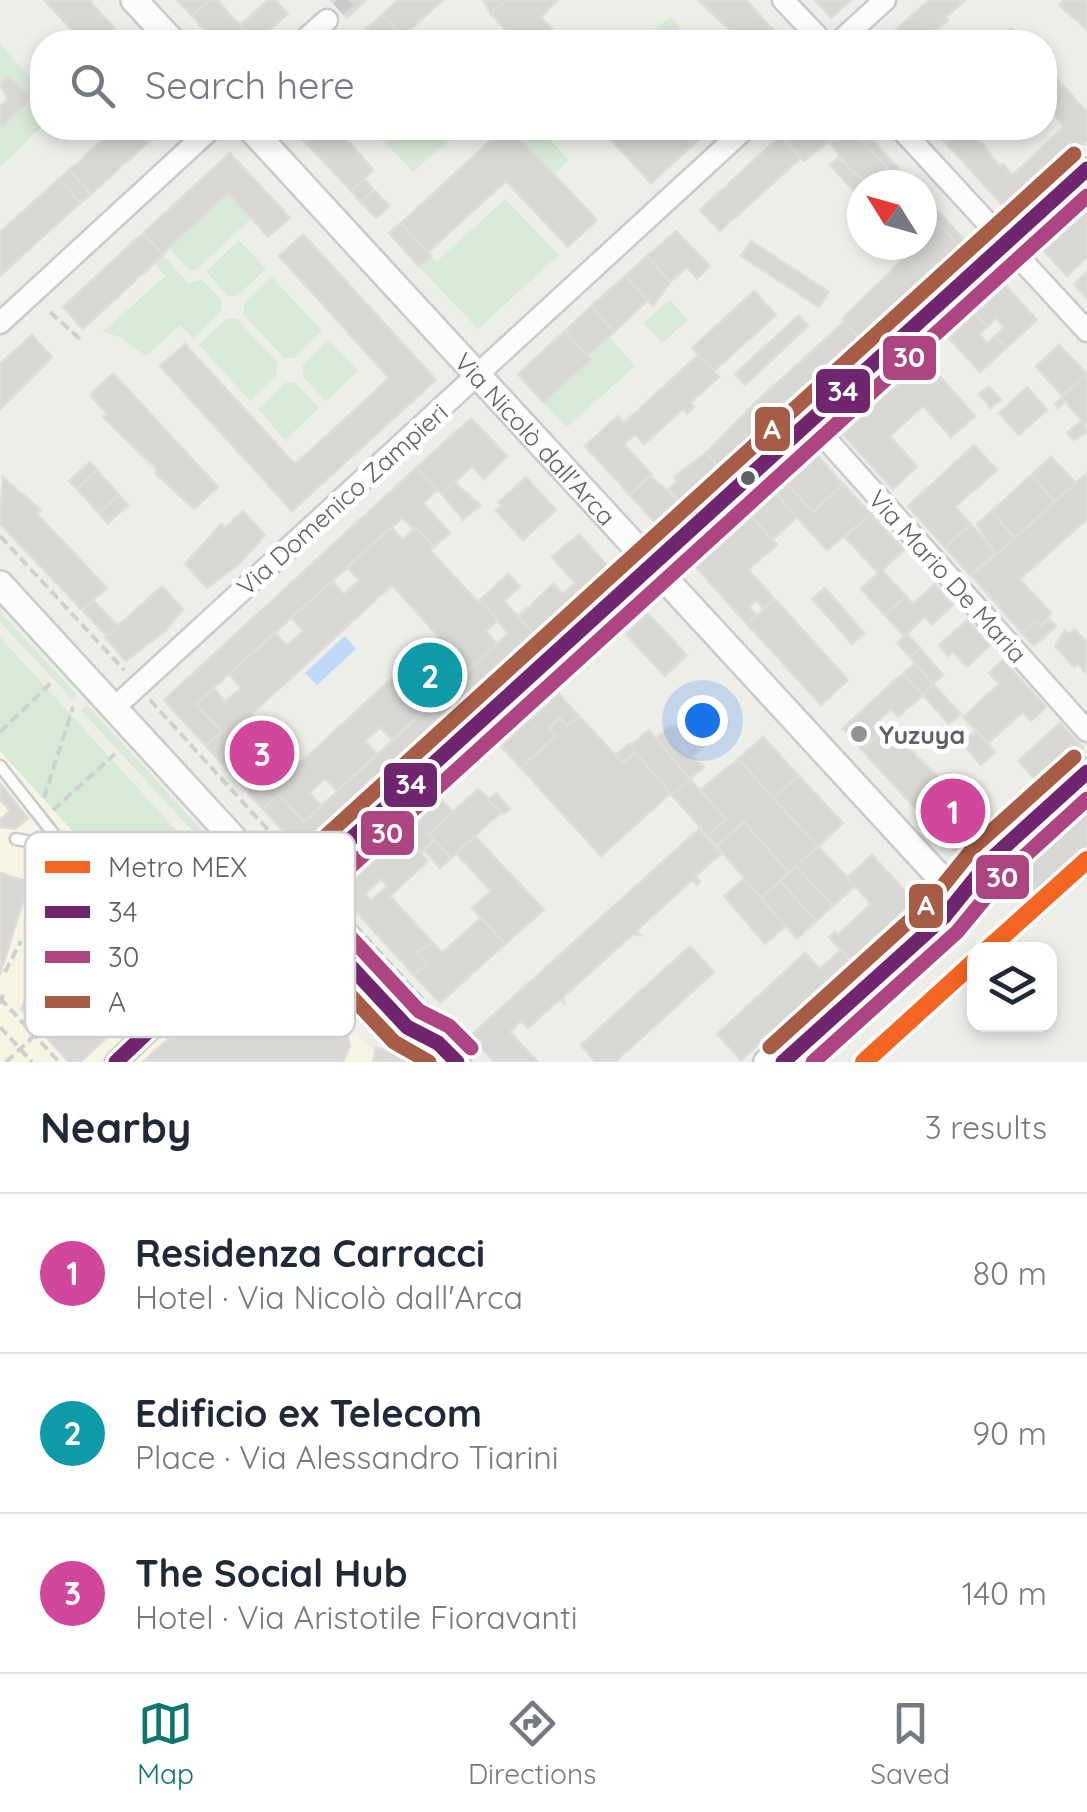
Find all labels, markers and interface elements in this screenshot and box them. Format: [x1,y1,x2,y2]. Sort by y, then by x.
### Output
search box [30,30,1057,140]
icon: search [65,58,120,113]
text: Search here [145,61,355,109]
north arrow [847,170,937,260]
line badge: 30 [881,334,938,382]
text: 30 [893,339,925,374]
street label: Via Nicolò dall'Arca [449,346,623,531]
line badge: 34 [814,367,872,415]
text: 34 [827,373,859,408]
street label: Via Domenico Zampieri [230,396,454,602]
line badge: A [753,405,792,453]
text: A [763,411,781,446]
unlabelled marker [738,468,758,488]
street label: Via Mario De Maria [862,483,1034,669]
pin: 2 [398,638,462,712]
your location [677,695,728,746]
pin: 3 [230,716,294,790]
place label: Yuzuya [879,719,965,750]
marker: Yuzuya [848,723,870,745]
line badge: 34 [382,761,439,809]
text: 34 [395,766,427,801]
pin: 1 [920,774,986,848]
line badge: 30 [359,809,416,857]
text: 30 [371,815,403,850]
legend [25,832,355,1037]
text: Metro MEX [108,849,247,884]
line badge: 30 [974,853,1031,901]
text: 30 [986,859,1018,894]
line badge: A [907,882,945,930]
text: A [917,887,935,922]
text: 34 [108,894,137,929]
text: 30 [108,939,139,974]
map controls [967,942,1057,1032]
button: layers [967,942,1057,1032]
text: A [108,984,126,1019]
text: Nearby [40,1101,191,1154]
text: 3 results [925,1107,1047,1147]
text: Residenza Carracci [135,1229,485,1277]
text: 1 [66,1253,79,1293]
text: 80 m [973,1253,1047,1293]
text: Hotel · Via Nicolò dall'Arca [135,1277,523,1317]
text: Edificio ex Telecom [135,1389,482,1437]
text: 2 [63,1413,82,1453]
text: 90 m [972,1413,1047,1453]
text: Place · Via Alessandro Tiarini [135,1437,559,1477]
text: The Social Hub [135,1549,408,1597]
text: 3 [64,1573,81,1613]
text: 140 m [962,1573,1047,1613]
text: Hotel · Via Aristotile Fioravanti [135,1597,578,1637]
tab: Map [137,1696,194,1791]
tab: Directions [468,1696,596,1791]
tab: Saved [870,1696,950,1791]

